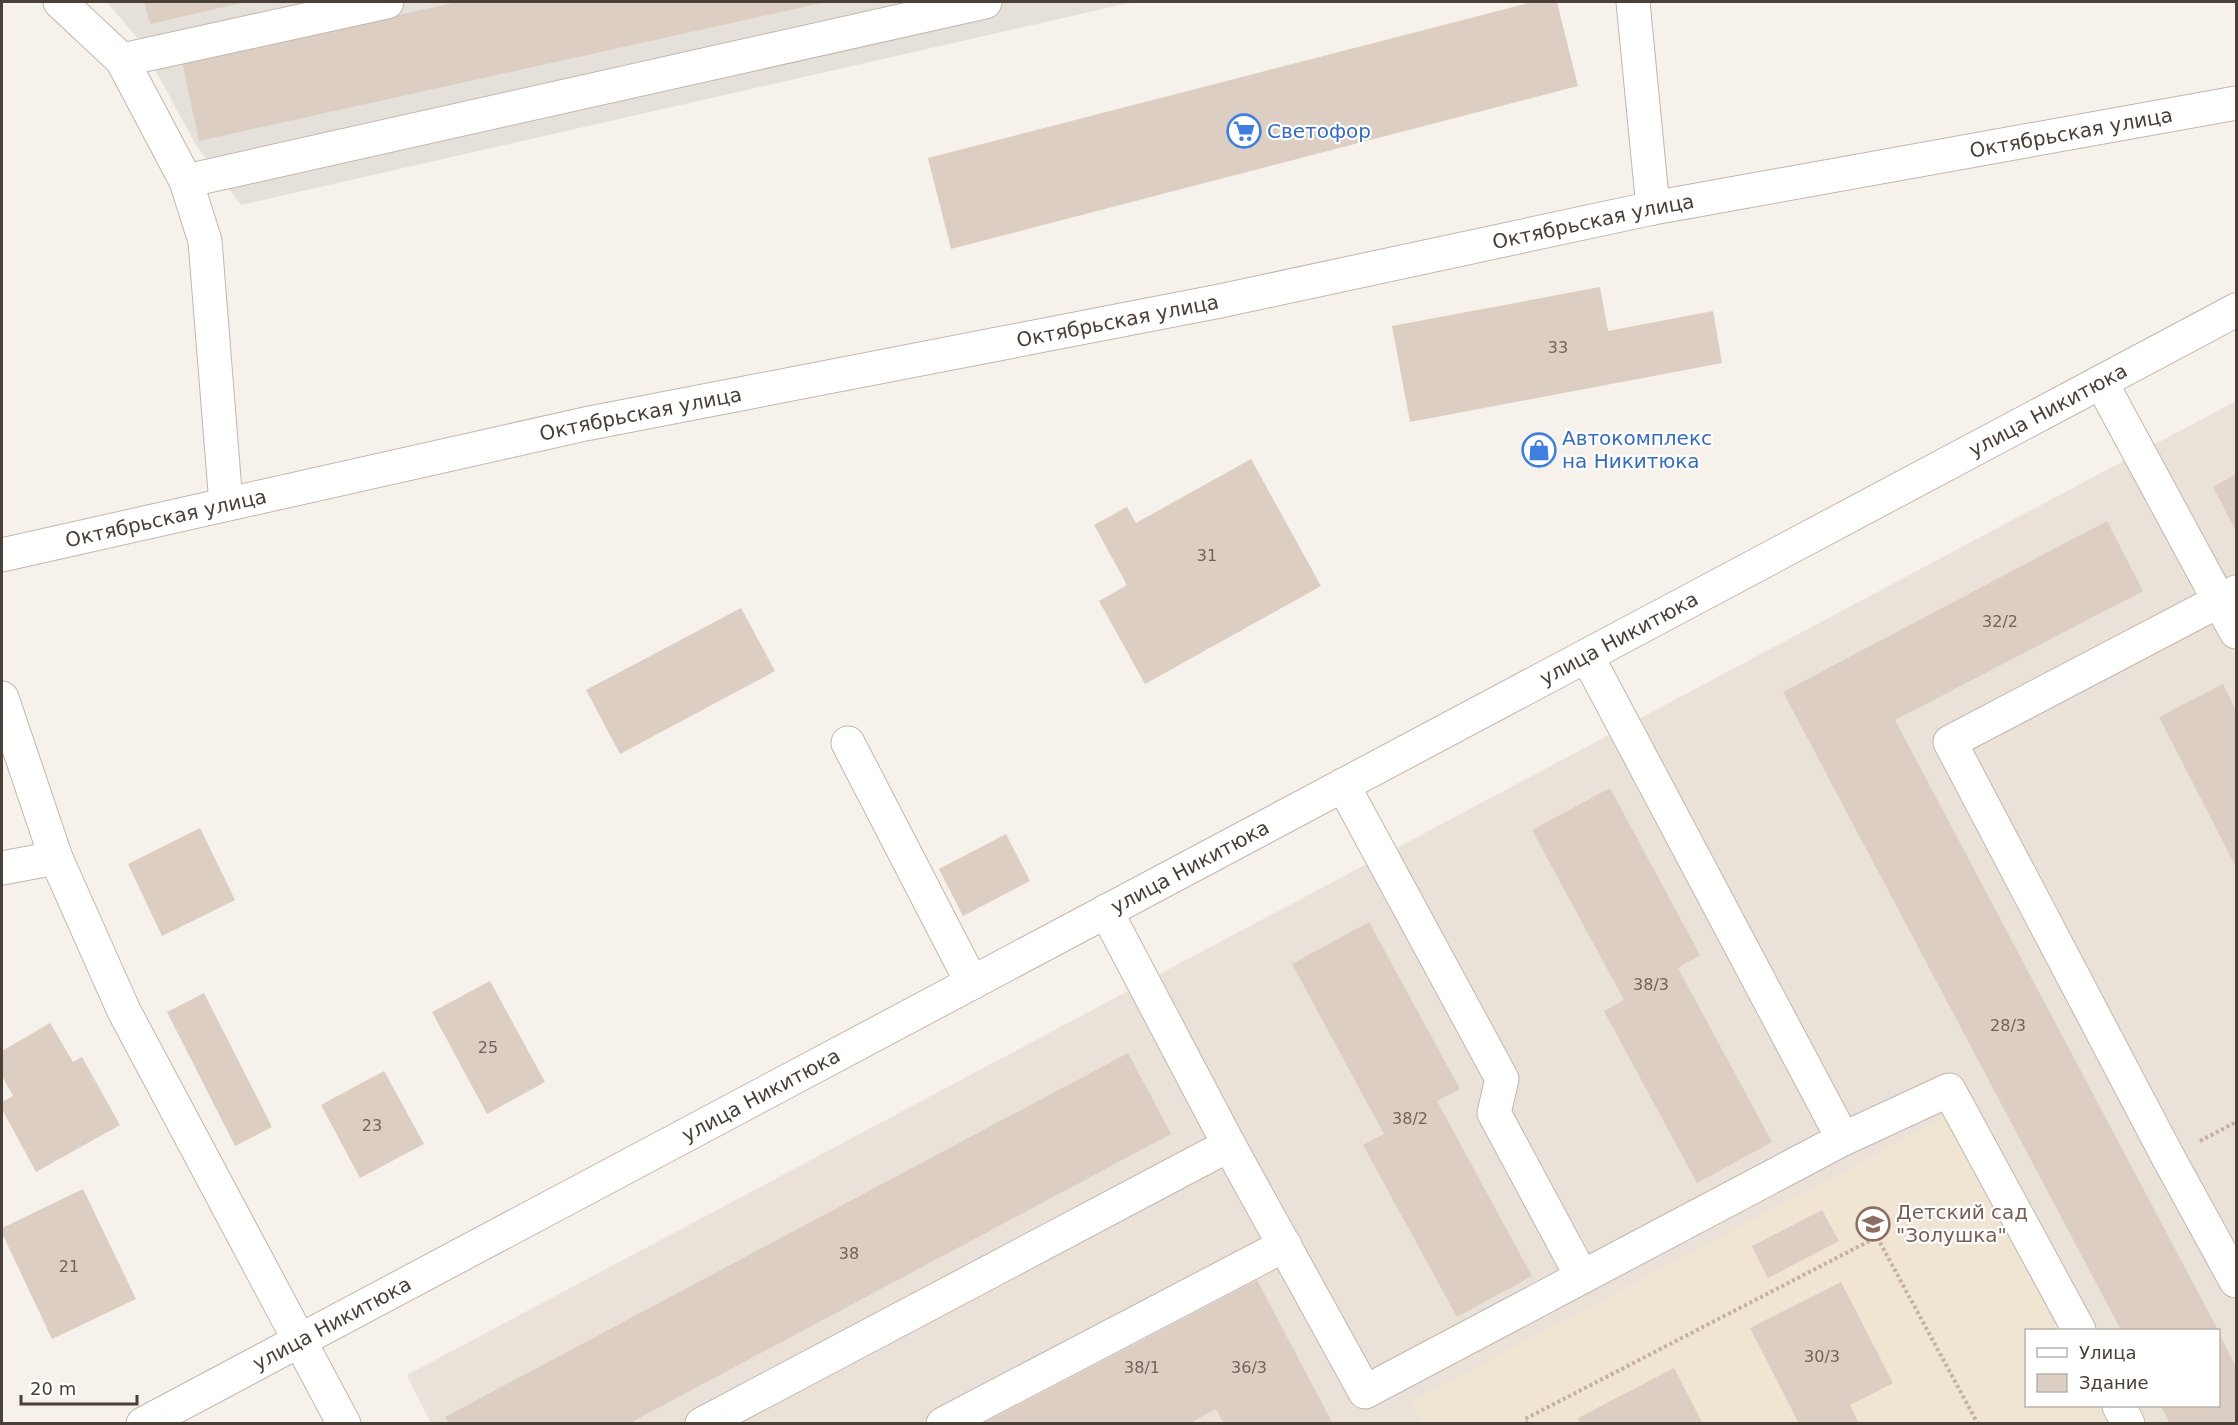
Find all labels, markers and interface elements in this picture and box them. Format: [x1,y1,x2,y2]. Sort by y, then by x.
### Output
street label: Октябрьская улица [1968,103,2174,163]
supermarket icon: Светофор [1226,113,1262,149]
place label: Светофор [1267,119,1371,143]
street label: Октябрьская улица [1490,189,1696,254]
street label: Октябрьская улица [1014,290,1221,352]
house number: 33 [1548,338,1568,357]
street label: улица Никитюка [1965,358,2131,462]
street label: Октябрьская улица [537,382,744,446]
place label: Автокомплекс на Никитюка [1562,426,1712,473]
shop icon: Автокомплекс на Никитюка [1521,432,1557,468]
street label: Октябрьская улица [63,484,269,552]
house number: 31 [1197,546,1217,565]
street label: улица Никитюка [1536,587,1702,690]
house number: 32/2 [1982,612,2018,631]
street label: улица Никитюка [1107,815,1273,919]
house number: 38/3 [1633,975,1669,994]
house number: 28/3 [1990,1016,2026,1035]
house number: 25 [478,1038,498,1057]
street label: улица Никитюка [678,1043,844,1147]
house number: 38/2 [1392,1109,1428,1128]
house number: 23 [362,1116,382,1135]
place label: Детский сад "Золушка" [1896,1200,2028,1247]
school or university icon: Детский сад "Золушка" [1855,1206,1891,1242]
house number: 38 [839,1244,859,1263]
house number: 21 [59,1257,79,1276]
street label: улица Никитюка [249,1272,415,1375]
legend [2025,1329,2220,1407]
text: Улица [2079,1342,2136,1363]
house number: 30/3 [1804,1347,1840,1366]
house number: 38/1 [1124,1358,1160,1377]
house number: 36/3 [1231,1358,1267,1377]
scale bar [21,1368,136,1406]
text: Здание [2079,1372,2149,1393]
text: 20 m [30,1378,76,1399]

